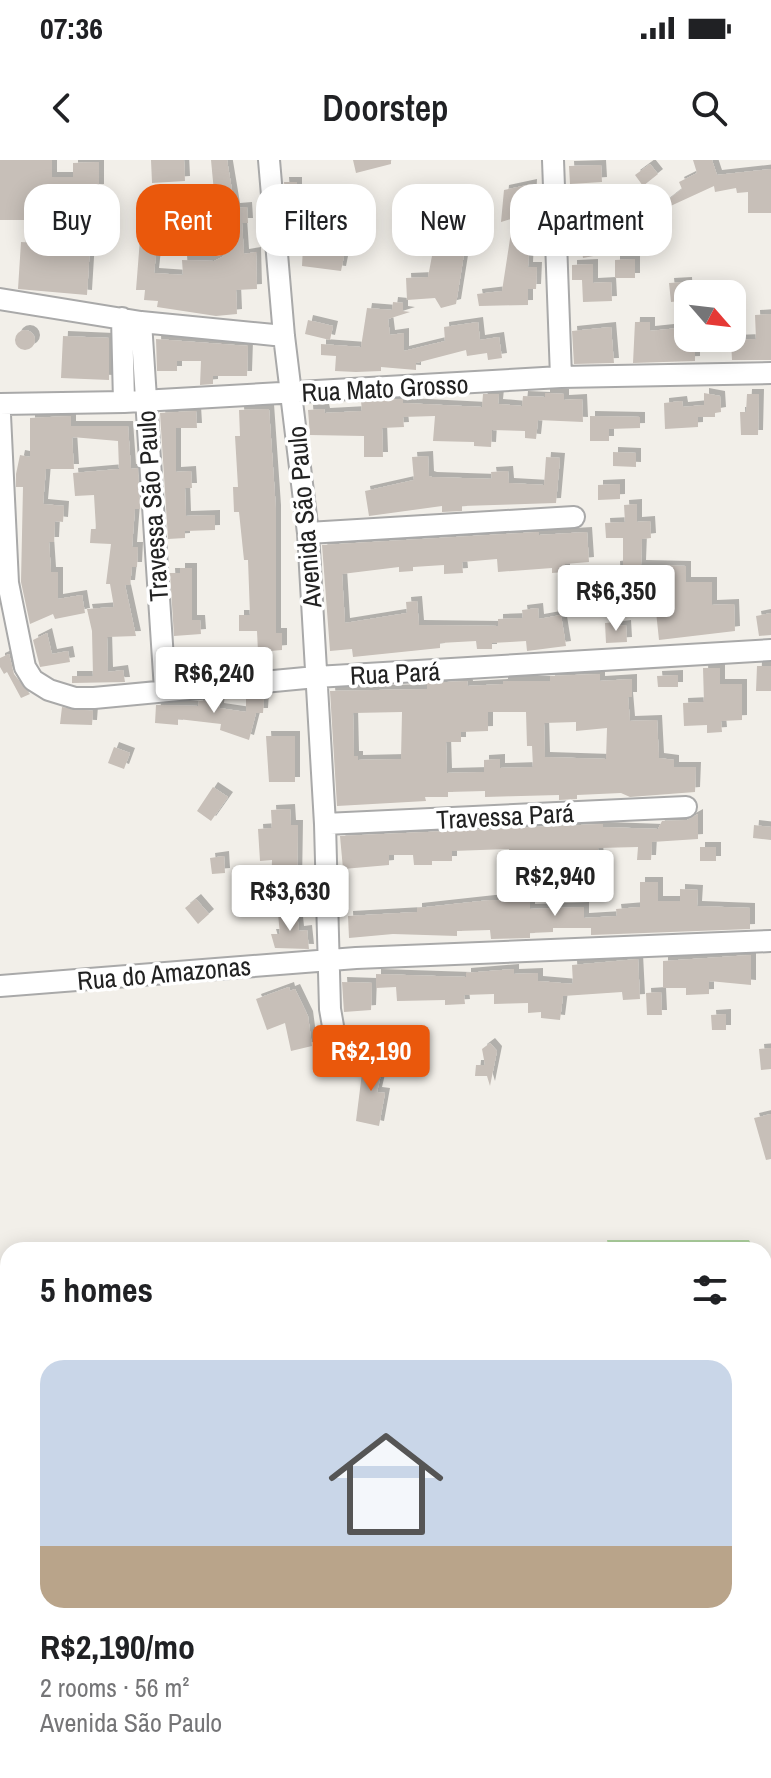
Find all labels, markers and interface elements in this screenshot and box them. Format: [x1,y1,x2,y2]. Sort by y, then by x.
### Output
text: 07:36 [40,8,103,48]
text: Doorstep [322,84,449,132]
icon: back [40,86,84,130]
icon: search [687,86,731,130]
chip: Buy [24,184,120,256]
chip: Rent [136,184,240,256]
chip: Filters [256,184,376,256]
chip: New [392,184,494,256]
chip: Apartment [510,184,672,256]
north arrow [674,280,746,352]
map controls [674,280,746,352]
street label: Rua Mato Grosso [301,366,469,410]
street label: Travessa São Paulo [128,409,176,603]
street label: Avenida São Paulo [279,425,329,610]
pin: R$6,350 [542,565,690,633]
text: R$6,350 [576,573,656,608]
pin: R$6,240 [140,647,288,715]
street label: Rua Pará [349,653,441,693]
text: R$6,240 [174,655,254,690]
street label: Travessa Pará [435,795,575,837]
pin: R$2,940 [481,850,629,918]
text: R$2,940 [515,858,595,893]
pin: R$3,630 [216,865,364,933]
text: R$3,630 [250,873,330,908]
street label: Rua do Amazonas [76,948,252,998]
pin: R$2,190 [297,1025,445,1093]
text: R$2,190 [331,1033,411,1068]
text: 5 homes [40,1267,153,1313]
icon: filters [688,1268,732,1312]
icon: home [314,1412,458,1556]
text: R$2,190/mo [40,1624,195,1670]
text: 2 rooms · 56 m² [40,1670,189,1705]
text: Avenida São Paulo [40,1705,222,1740]

